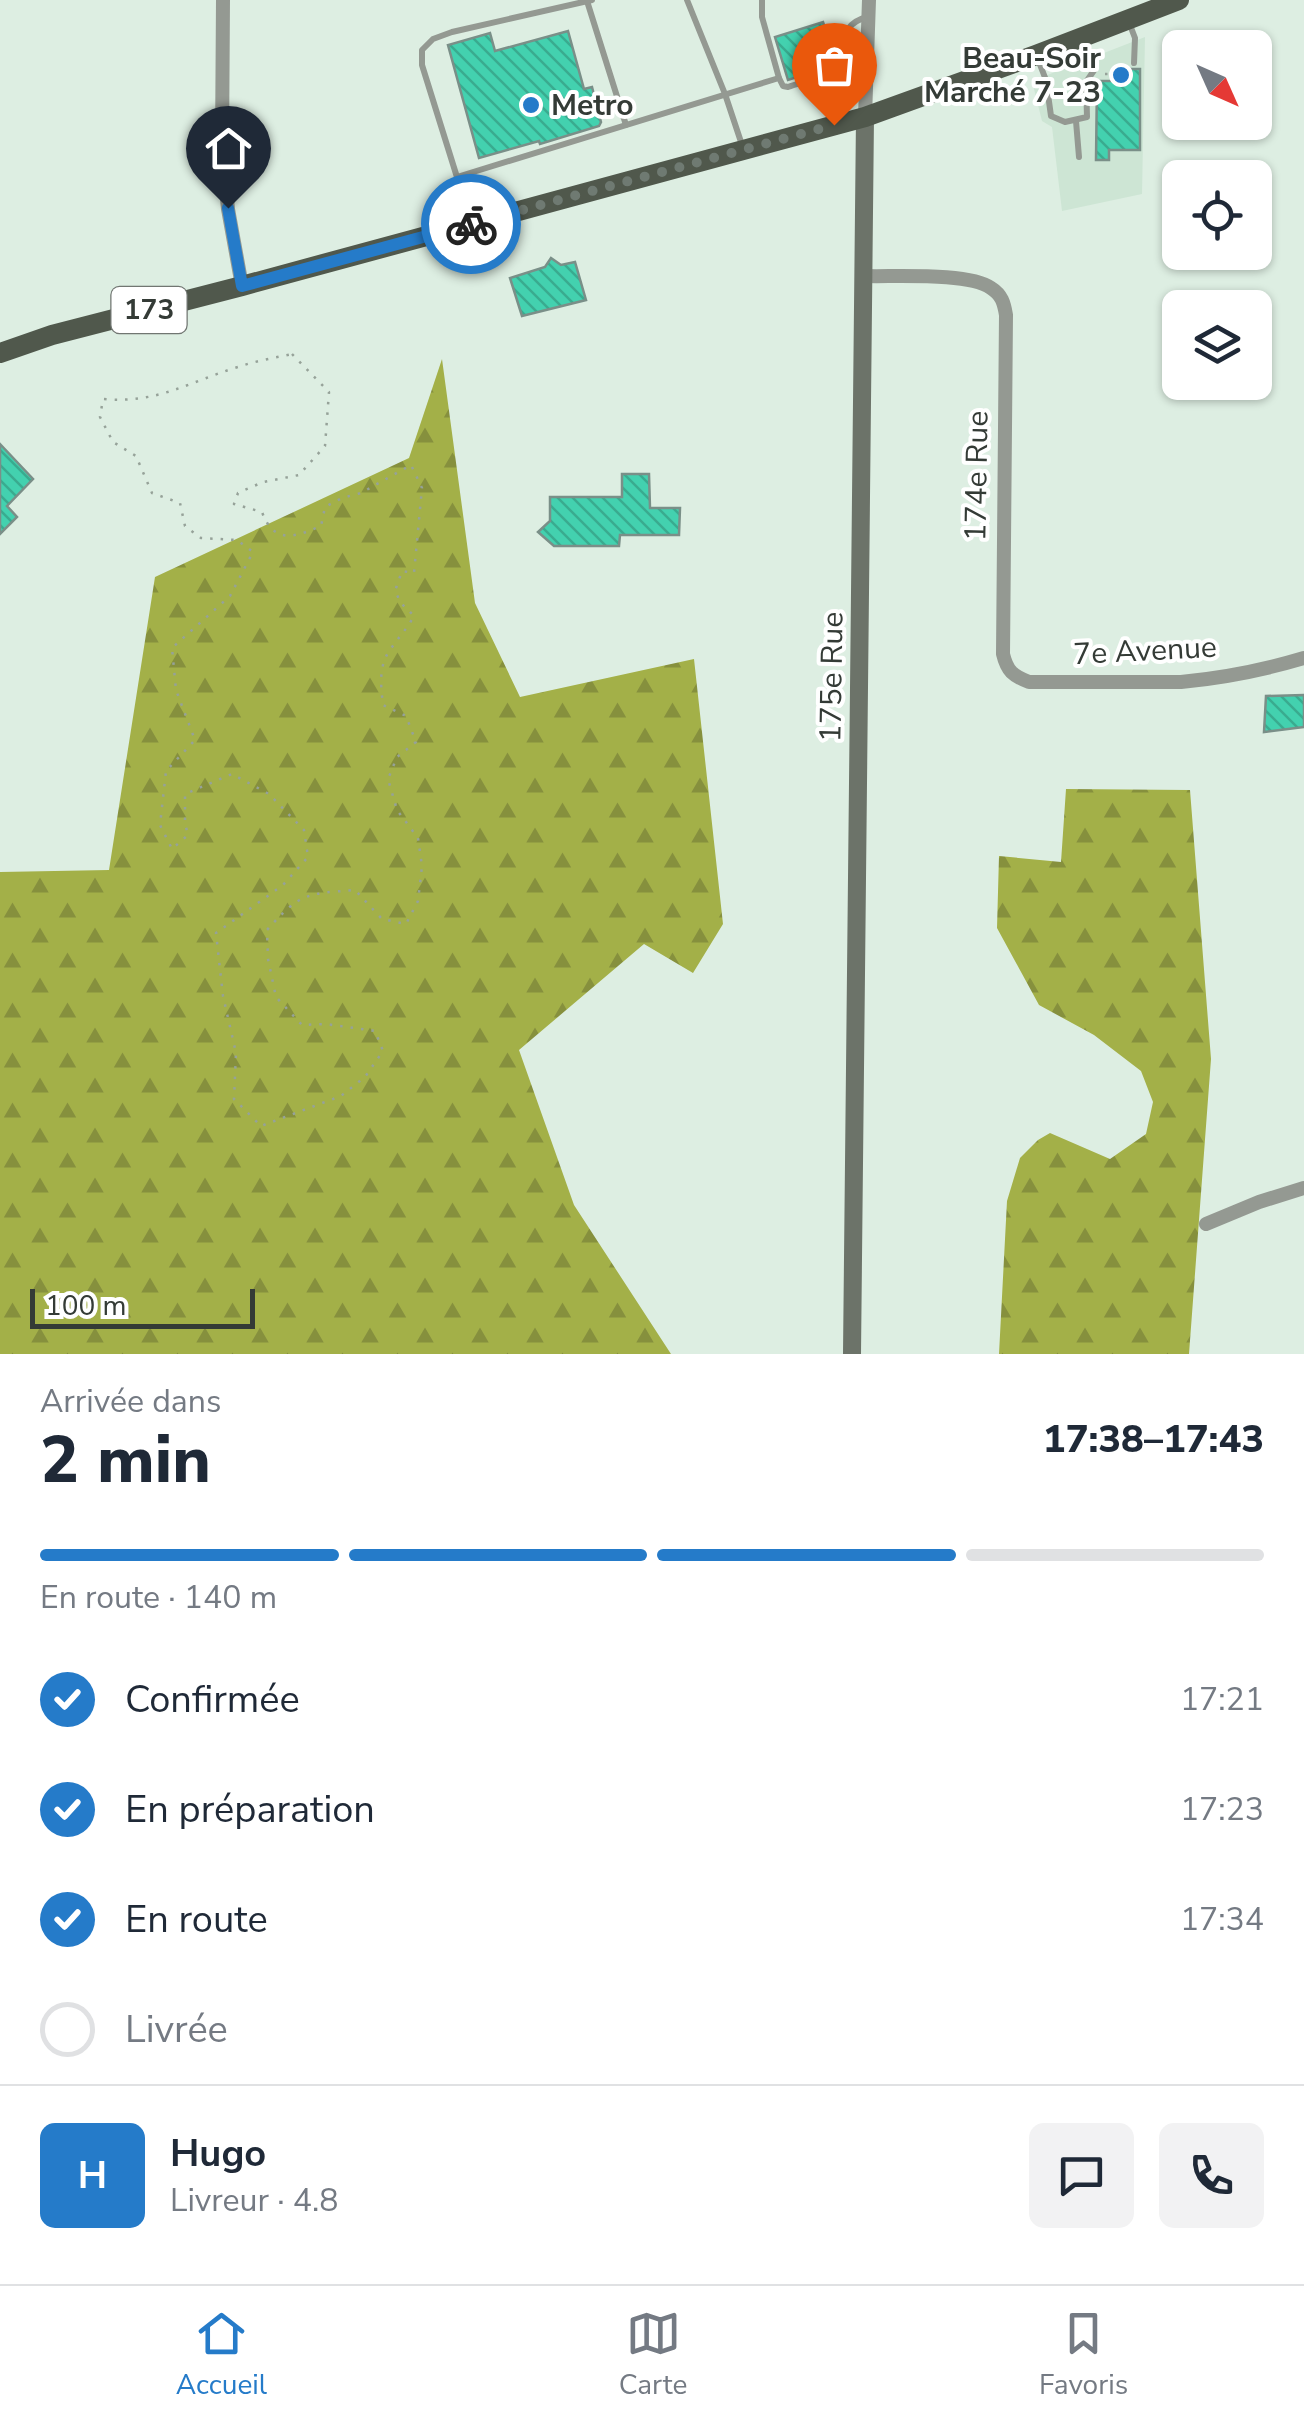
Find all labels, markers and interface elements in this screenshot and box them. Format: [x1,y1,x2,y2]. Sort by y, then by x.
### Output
pin [792,23,877,126]
north arrow [1162,30,1272,140]
map controls [1162,30,1272,400]
icon: bag [807,38,862,93]
place label: Beau-Soir Marché 7-23 [924,38,1101,113]
marker: Beau-Soir Marché 7-23 [1110,64,1132,86]
place label: Metro [551,85,634,126]
marker: Metro [520,94,542,116]
pin [186,106,271,209]
icon: home [201,121,256,176]
button: locate [1162,160,1272,270]
courier [421,174,521,274]
icon: bike [444,197,499,252]
road number: 173 [112,287,186,333]
button: layers [1162,290,1272,400]
street label: 174e Rue [955,410,999,542]
street label: 175e Rue [810,611,854,743]
street label: 7e Avenue [1072,627,1218,675]
scale bar [30,1284,255,1328]
text: 100 m [45,1287,127,1325]
text: Arrivée dans [40,1380,221,1423]
text: 17:38–17:43 [1043,1414,1264,1465]
text: 2 min [40,1416,211,1505]
text: En route · 140 m [40,1576,277,1619]
icon: check [40,1672,95,1727]
text: Confirmée [125,1674,300,1725]
text: 17:21 [1180,1678,1264,1721]
icon: check [40,1782,95,1837]
text: En préparation [125,1784,375,1835]
text: 17:23 [1180,1788,1264,1831]
icon: check [40,1892,95,1947]
text: En route [125,1894,268,1945]
text: 17:34 [1180,1898,1264,1941]
text: Livrée [125,2004,228,2055]
button: chat [1029,2123,1134,2228]
button: phone [1159,2123,1264,2228]
text: Hugo [170,2128,266,2179]
text: H [78,2150,107,2201]
text: Livreur · 4.8 [170,2179,338,2222]
tab: Accueil [176,2306,267,2404]
tab: Carte [619,2306,687,2404]
tab: Favoris [1039,2306,1128,2404]

